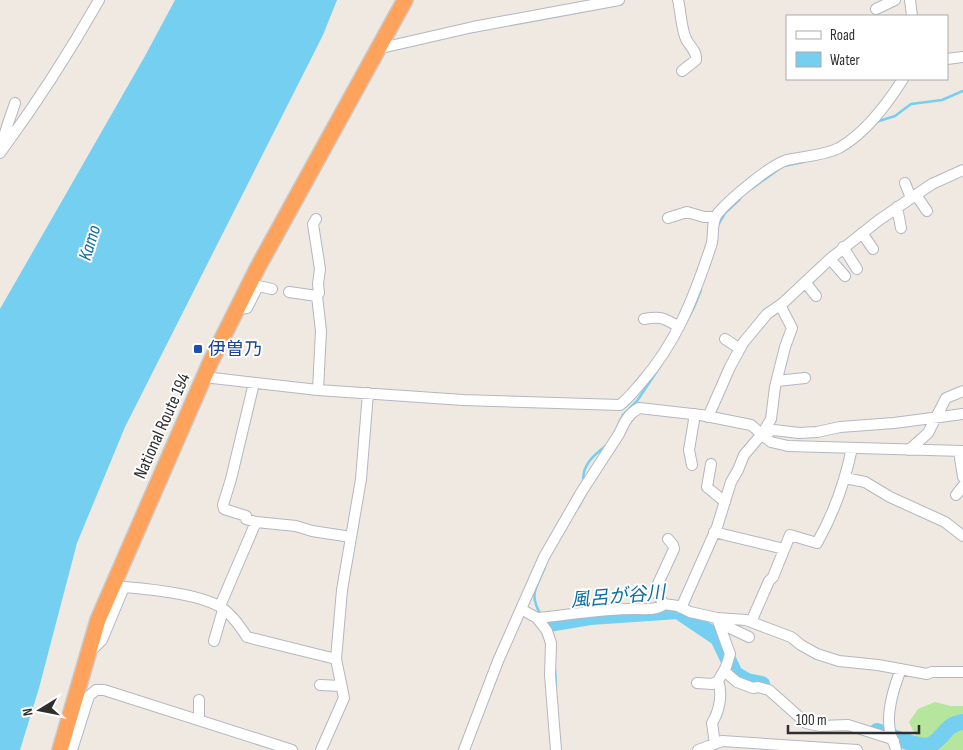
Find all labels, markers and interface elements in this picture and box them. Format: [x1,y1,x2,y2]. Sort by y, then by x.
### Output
legend [786,15,948,80]
text: Road [830,26,855,45]
text: Water [830,51,861,70]
water label: Kamo [74,222,106,263]
place label: 伊曽乃 [208,339,262,360]
marker: 伊曽乃 [192,343,204,355]
street label: National Route 194 [129,369,195,482]
water label: 風呂が谷川 [570,581,668,613]
north arrow [15,685,65,735]
scale bar [788,702,919,734]
text: N [19,707,37,717]
text: 100 m [796,711,827,730]

